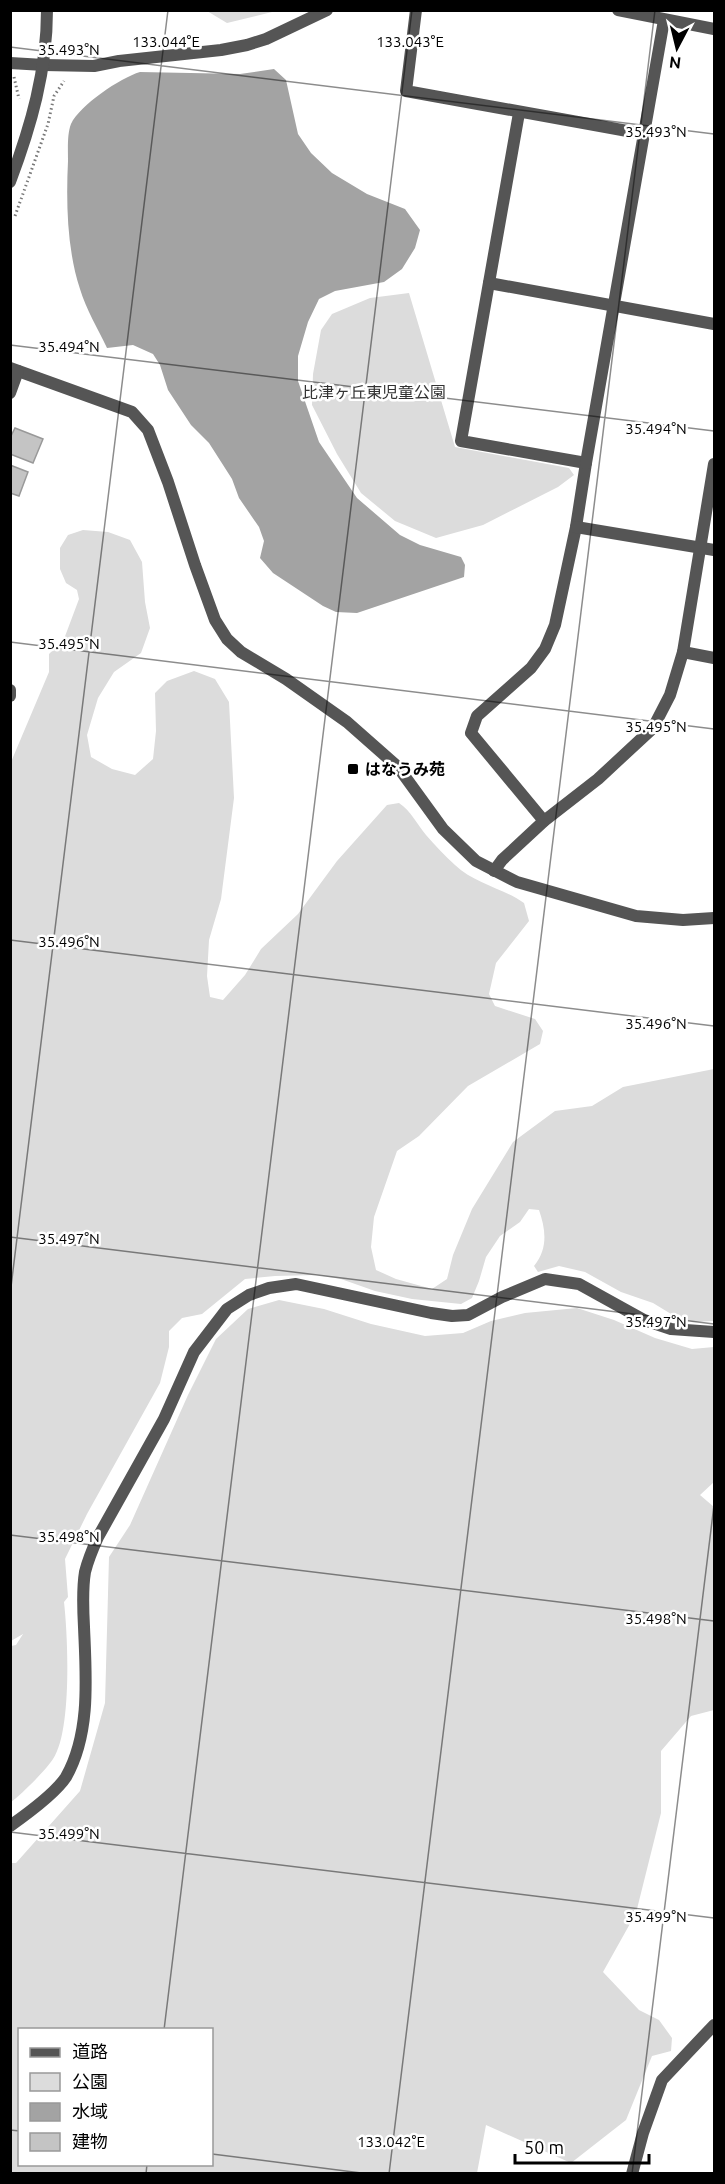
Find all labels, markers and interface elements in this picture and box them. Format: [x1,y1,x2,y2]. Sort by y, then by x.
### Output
north arrow [647,18,707,78]
text: 133.044°E [132,33,200,50]
text: 133.043°E [376,33,444,50]
text: 35.493°N [38,41,100,58]
text: N [668,53,682,73]
text: 35.493°N [625,123,687,140]
text: 35.494°N [38,338,100,355]
park label: 比津ヶ丘東児童公園 [302,383,446,401]
text: 35.494°N [625,420,687,437]
text: 35.495°N [38,635,100,652]
text: 35.495°N [625,718,687,735]
place label: はなうみ苑 [365,760,445,778]
marker: はなうみ苑 [346,762,360,776]
text: 35.496°N [38,933,100,950]
text: 35.496°N [625,1015,687,1032]
text: 35.497°N [38,1230,100,1247]
text: 35.497°N [625,1313,687,1330]
text: 35.498°N [38,1528,100,1545]
text: 35.498°N [625,1610,687,1627]
text: 35.499°N [38,1825,100,1842]
text: 35.499°N [625,1908,687,1925]
legend [18,2028,213,2166]
text: 道路 [72,2041,108,2061]
text: 公園 [72,2071,108,2091]
text: 水域 [72,2101,108,2121]
scale bar [515,2127,648,2165]
text: 建物 [72,2131,108,2151]
text: 133.042°E [357,2133,425,2150]
text: 50 m [524,2137,564,2157]

